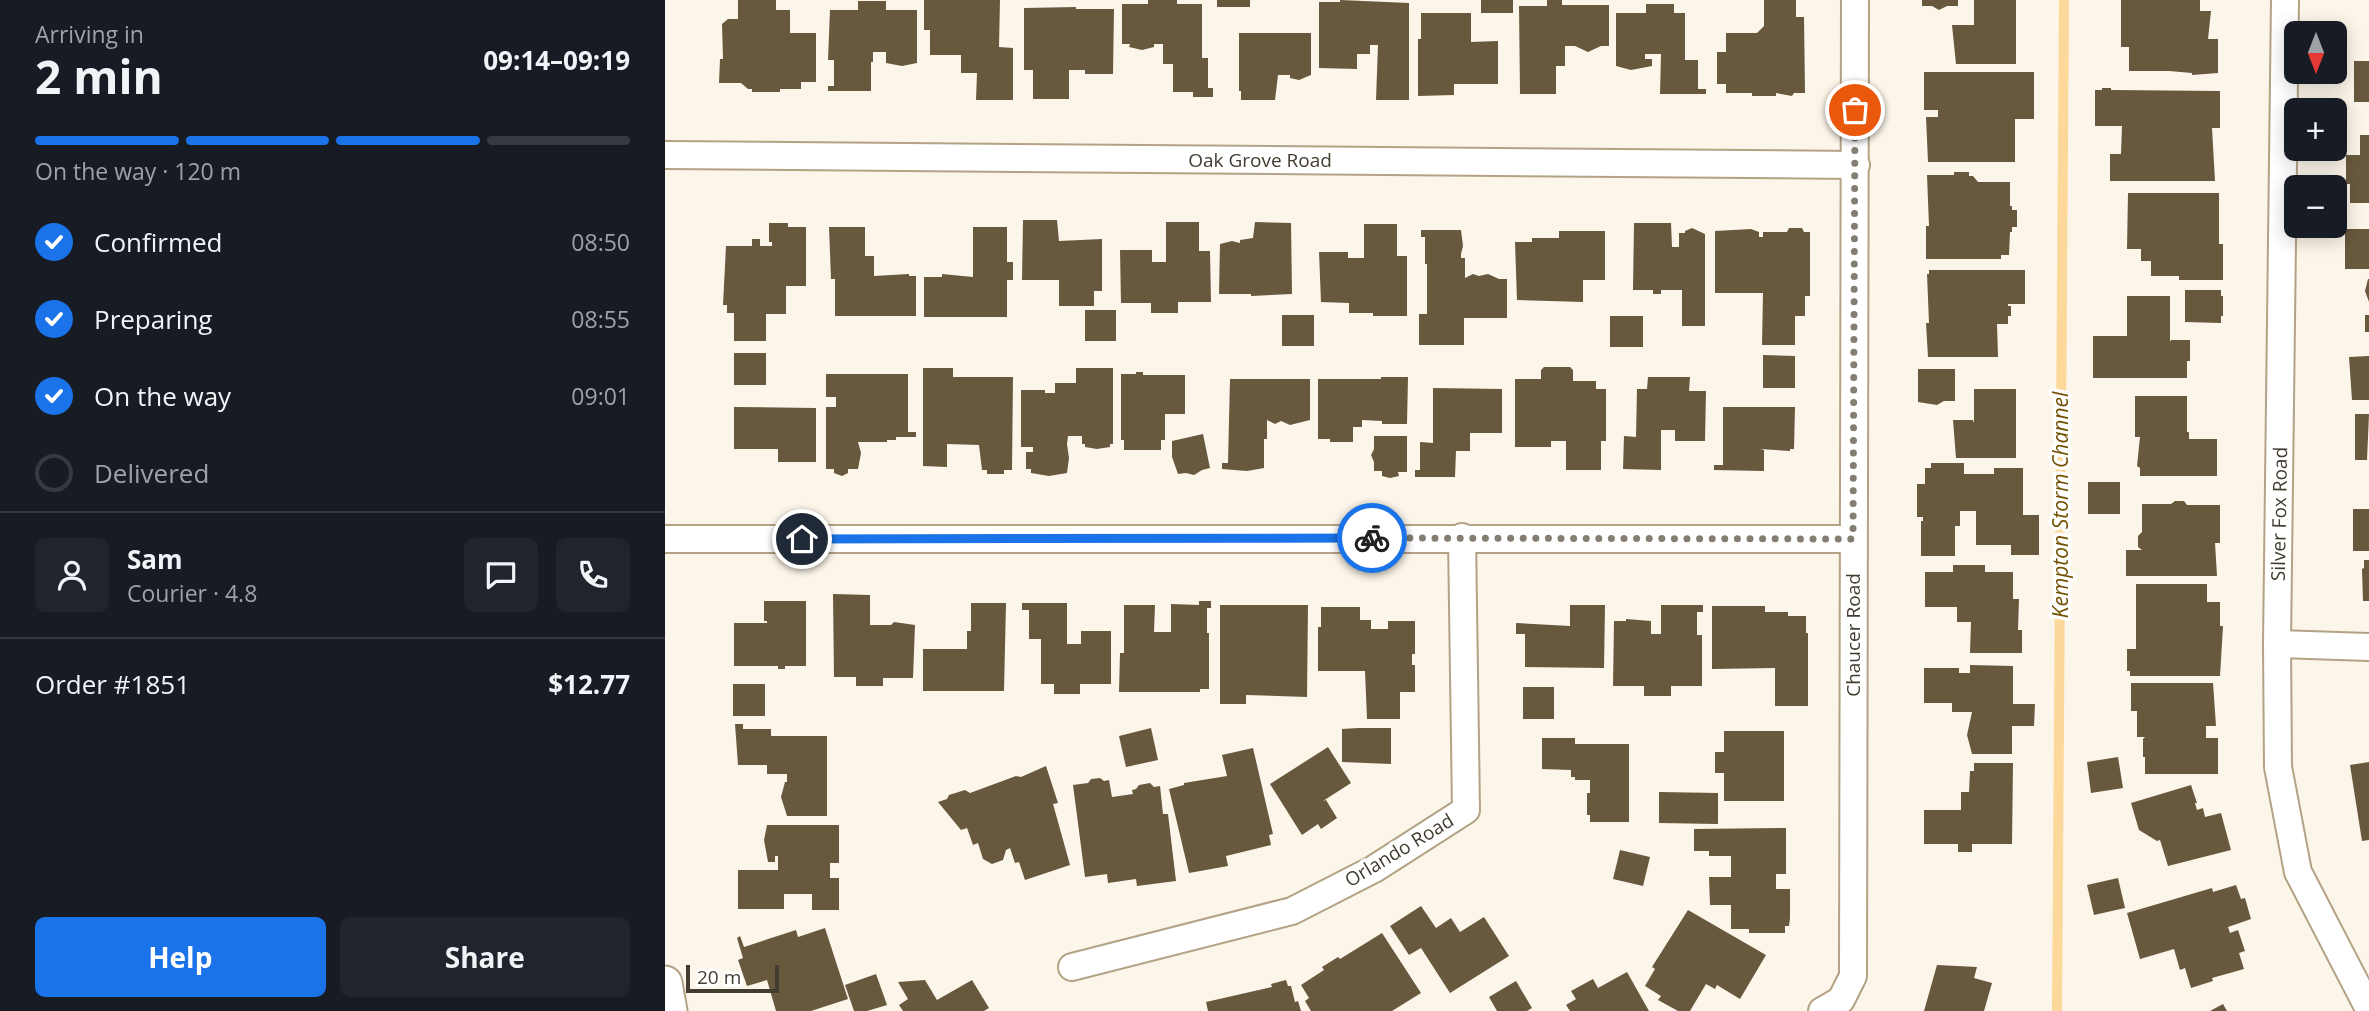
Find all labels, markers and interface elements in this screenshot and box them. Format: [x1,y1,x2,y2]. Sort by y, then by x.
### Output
text: Arriving in [35,18,144,50]
north arrow [2284,21,2347,84]
map controls [2284,21,2347,238]
text: 09:14–09:19 [483,42,630,78]
text: 2 min [35,45,163,107]
pin [1825,80,1885,140]
icon: bag [1836,91,1874,129]
button: + [2284,98,2347,161]
street label: Oak Grove Road [1188,147,1332,173]
text: On the way · 120 m [35,155,241,187]
button: − [2284,175,2347,238]
icon: check [35,223,73,261]
text: Confirmed [94,224,222,260]
text: 08:50 [571,226,630,258]
icon: check [35,300,73,338]
text: Preparing [94,301,212,337]
text: 08:55 [571,303,630,335]
icon: check [35,377,73,415]
text: On the way [94,378,231,414]
text: 09:01 [571,380,630,412]
water label: Kempton Storm Channel [2046,391,2074,618]
street label: Silver Fox Road [2265,447,2293,581]
text: Delivered [94,455,209,491]
courier [1337,503,1407,573]
pin [772,509,832,569]
icon: bike [1353,519,1391,557]
icon: home [783,520,821,558]
button: person [35,538,109,612]
button: chat [464,538,538,612]
button: phone [556,538,630,612]
text: Sam [127,541,183,577]
street label: Chaucer Road [1840,573,1866,697]
text: Courier · 4.8 [127,577,257,609]
text: Order #1851 [35,666,190,702]
text: $12.77 [548,666,630,702]
street label: Orlando Road [1340,807,1458,893]
button: Help [35,917,326,997]
button: Share [340,917,630,997]
scale bar [686,962,779,994]
text: 20 m [697,964,741,990]

